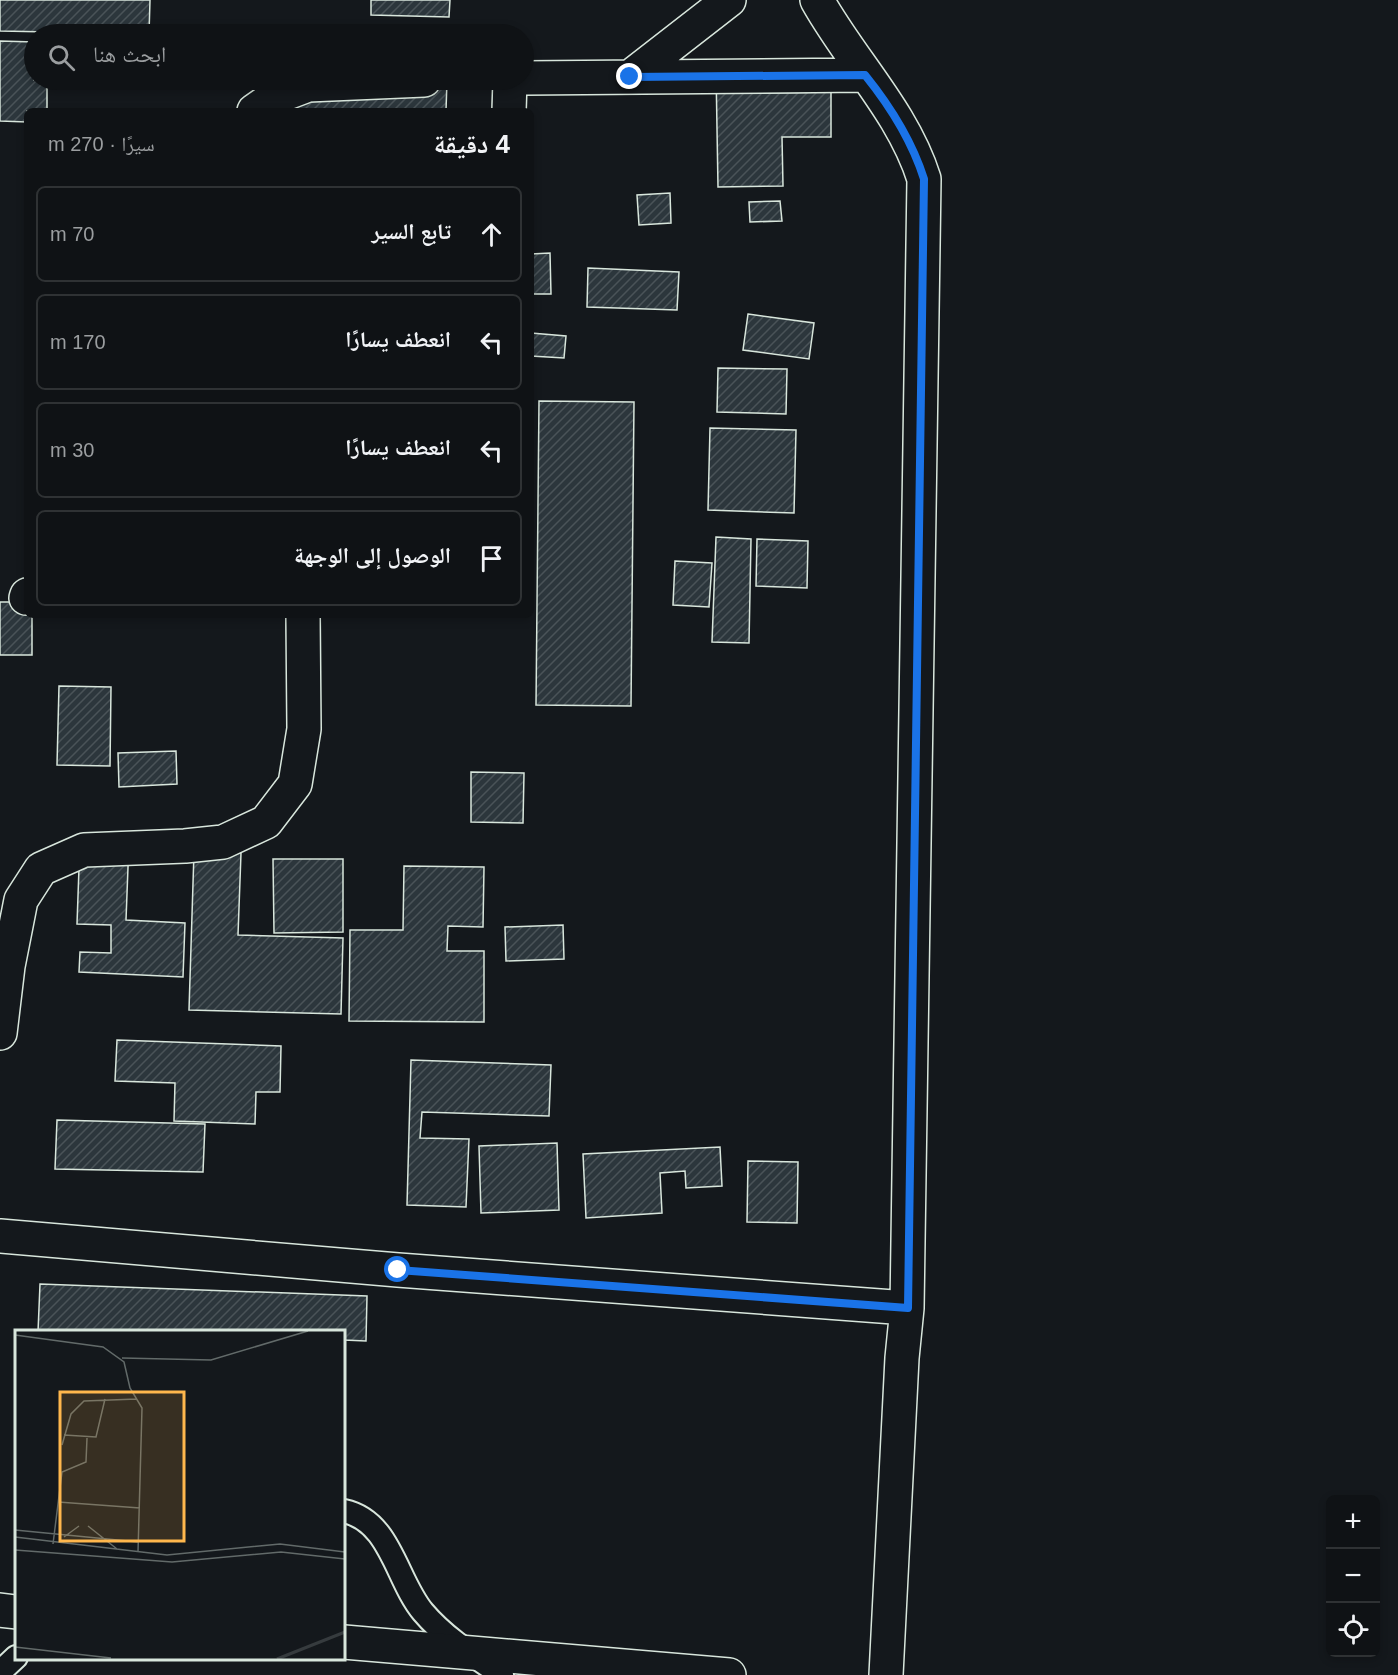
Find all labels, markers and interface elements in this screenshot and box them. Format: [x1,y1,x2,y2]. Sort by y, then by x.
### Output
search box [24,24,534,90]
icon: search [45,41,78,74]
text: ابحث هنا [93,42,166,67]
route end [616,63,642,89]
text: 4 دقيقة [434,129,510,159]
text: سيرًا · 270 m [48,133,155,155]
icon: ahead [475,218,508,251]
text: تابع السير [371,219,451,244]
text: 70 m [50,223,94,245]
icon: left [475,326,508,359]
text: انعطف يسارًا [345,327,451,352]
text: 170 m [50,331,106,353]
icon: left [475,434,508,467]
text: انعطف يسارًا [345,435,451,460]
text: 30 m [50,439,94,461]
icon: arrive [475,542,508,575]
text: الوصول إلى الوجهة [294,543,451,568]
route start [384,1256,410,1282]
inset map [15,1330,345,1660]
map controls [1326,1495,1380,1657]
button: + [1326,1495,1380,1549]
button: − [1326,1549,1380,1603]
button: locate [1326,1603,1380,1657]

